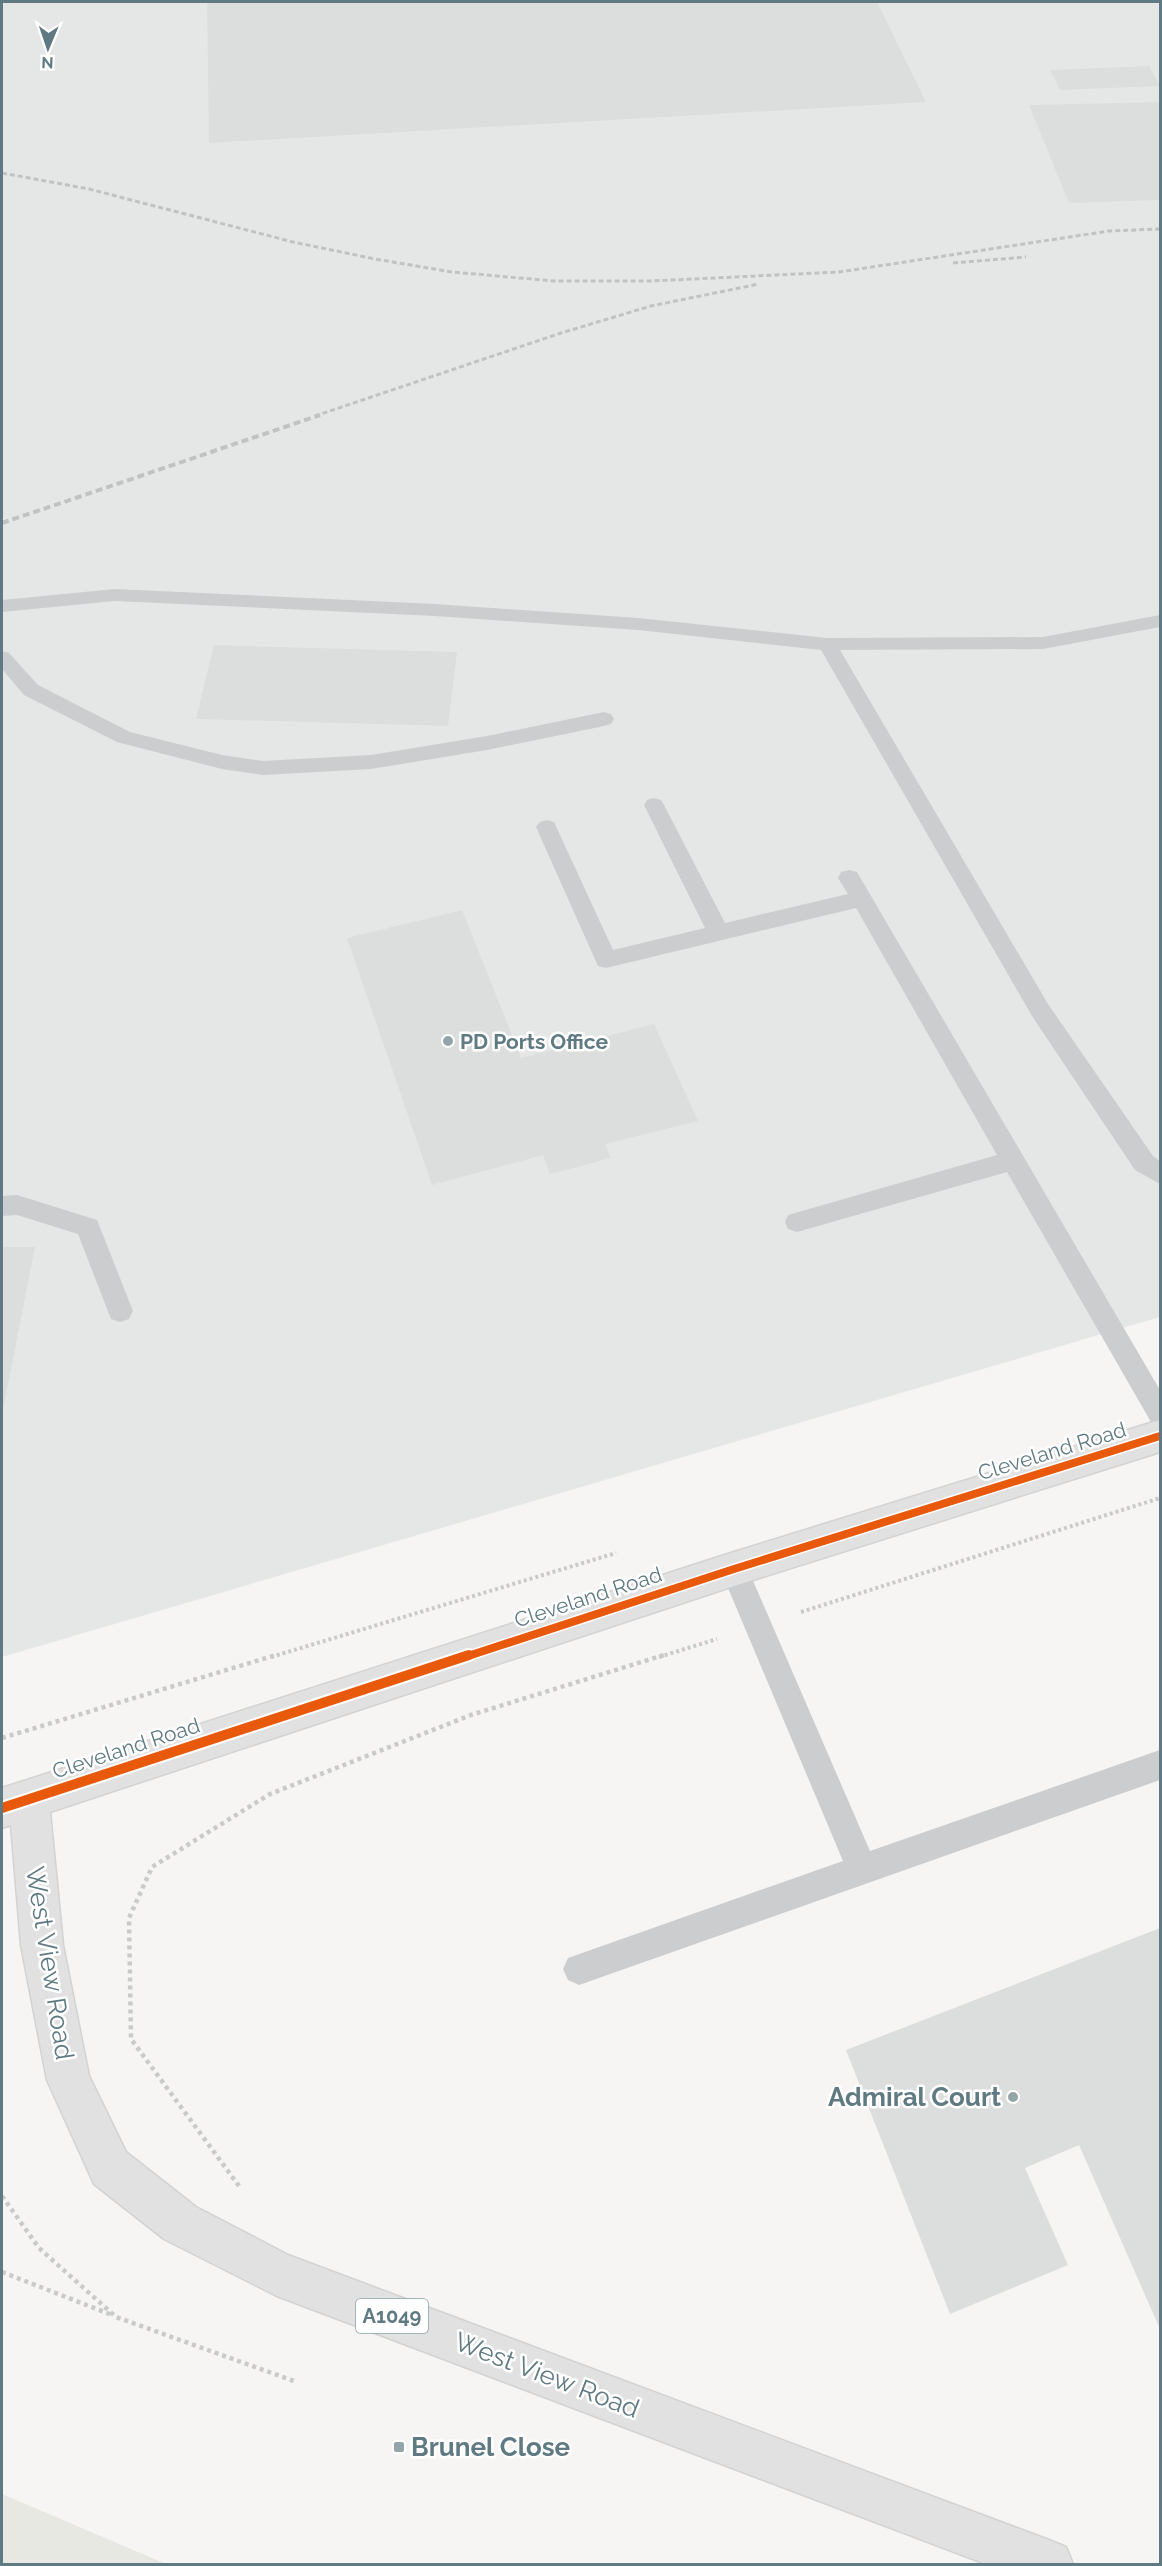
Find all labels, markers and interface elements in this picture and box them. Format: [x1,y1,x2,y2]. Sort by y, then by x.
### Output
north arrow [18,18,78,78]
text: N [41,53,54,72]
place label: PD Ports Office [460,1029,608,1054]
marker: PD Ports Office [441,1034,455,1048]
street label: Cleveland Road [975,1417,1129,1485]
street label: Cleveland Road [511,1561,665,1633]
street label: Cleveland Road [49,1712,203,1784]
street label: West View Road [20,1864,80,2062]
place label: Admiral Court [828,2082,1001,2112]
marker: Admiral Court [1006,2090,1020,2104]
road number: A1049 [356,2299,428,2333]
street label: West View Road [450,2326,644,2424]
place label: Brunel Close [411,2432,571,2462]
marker: Brunel Close [392,2440,406,2454]

